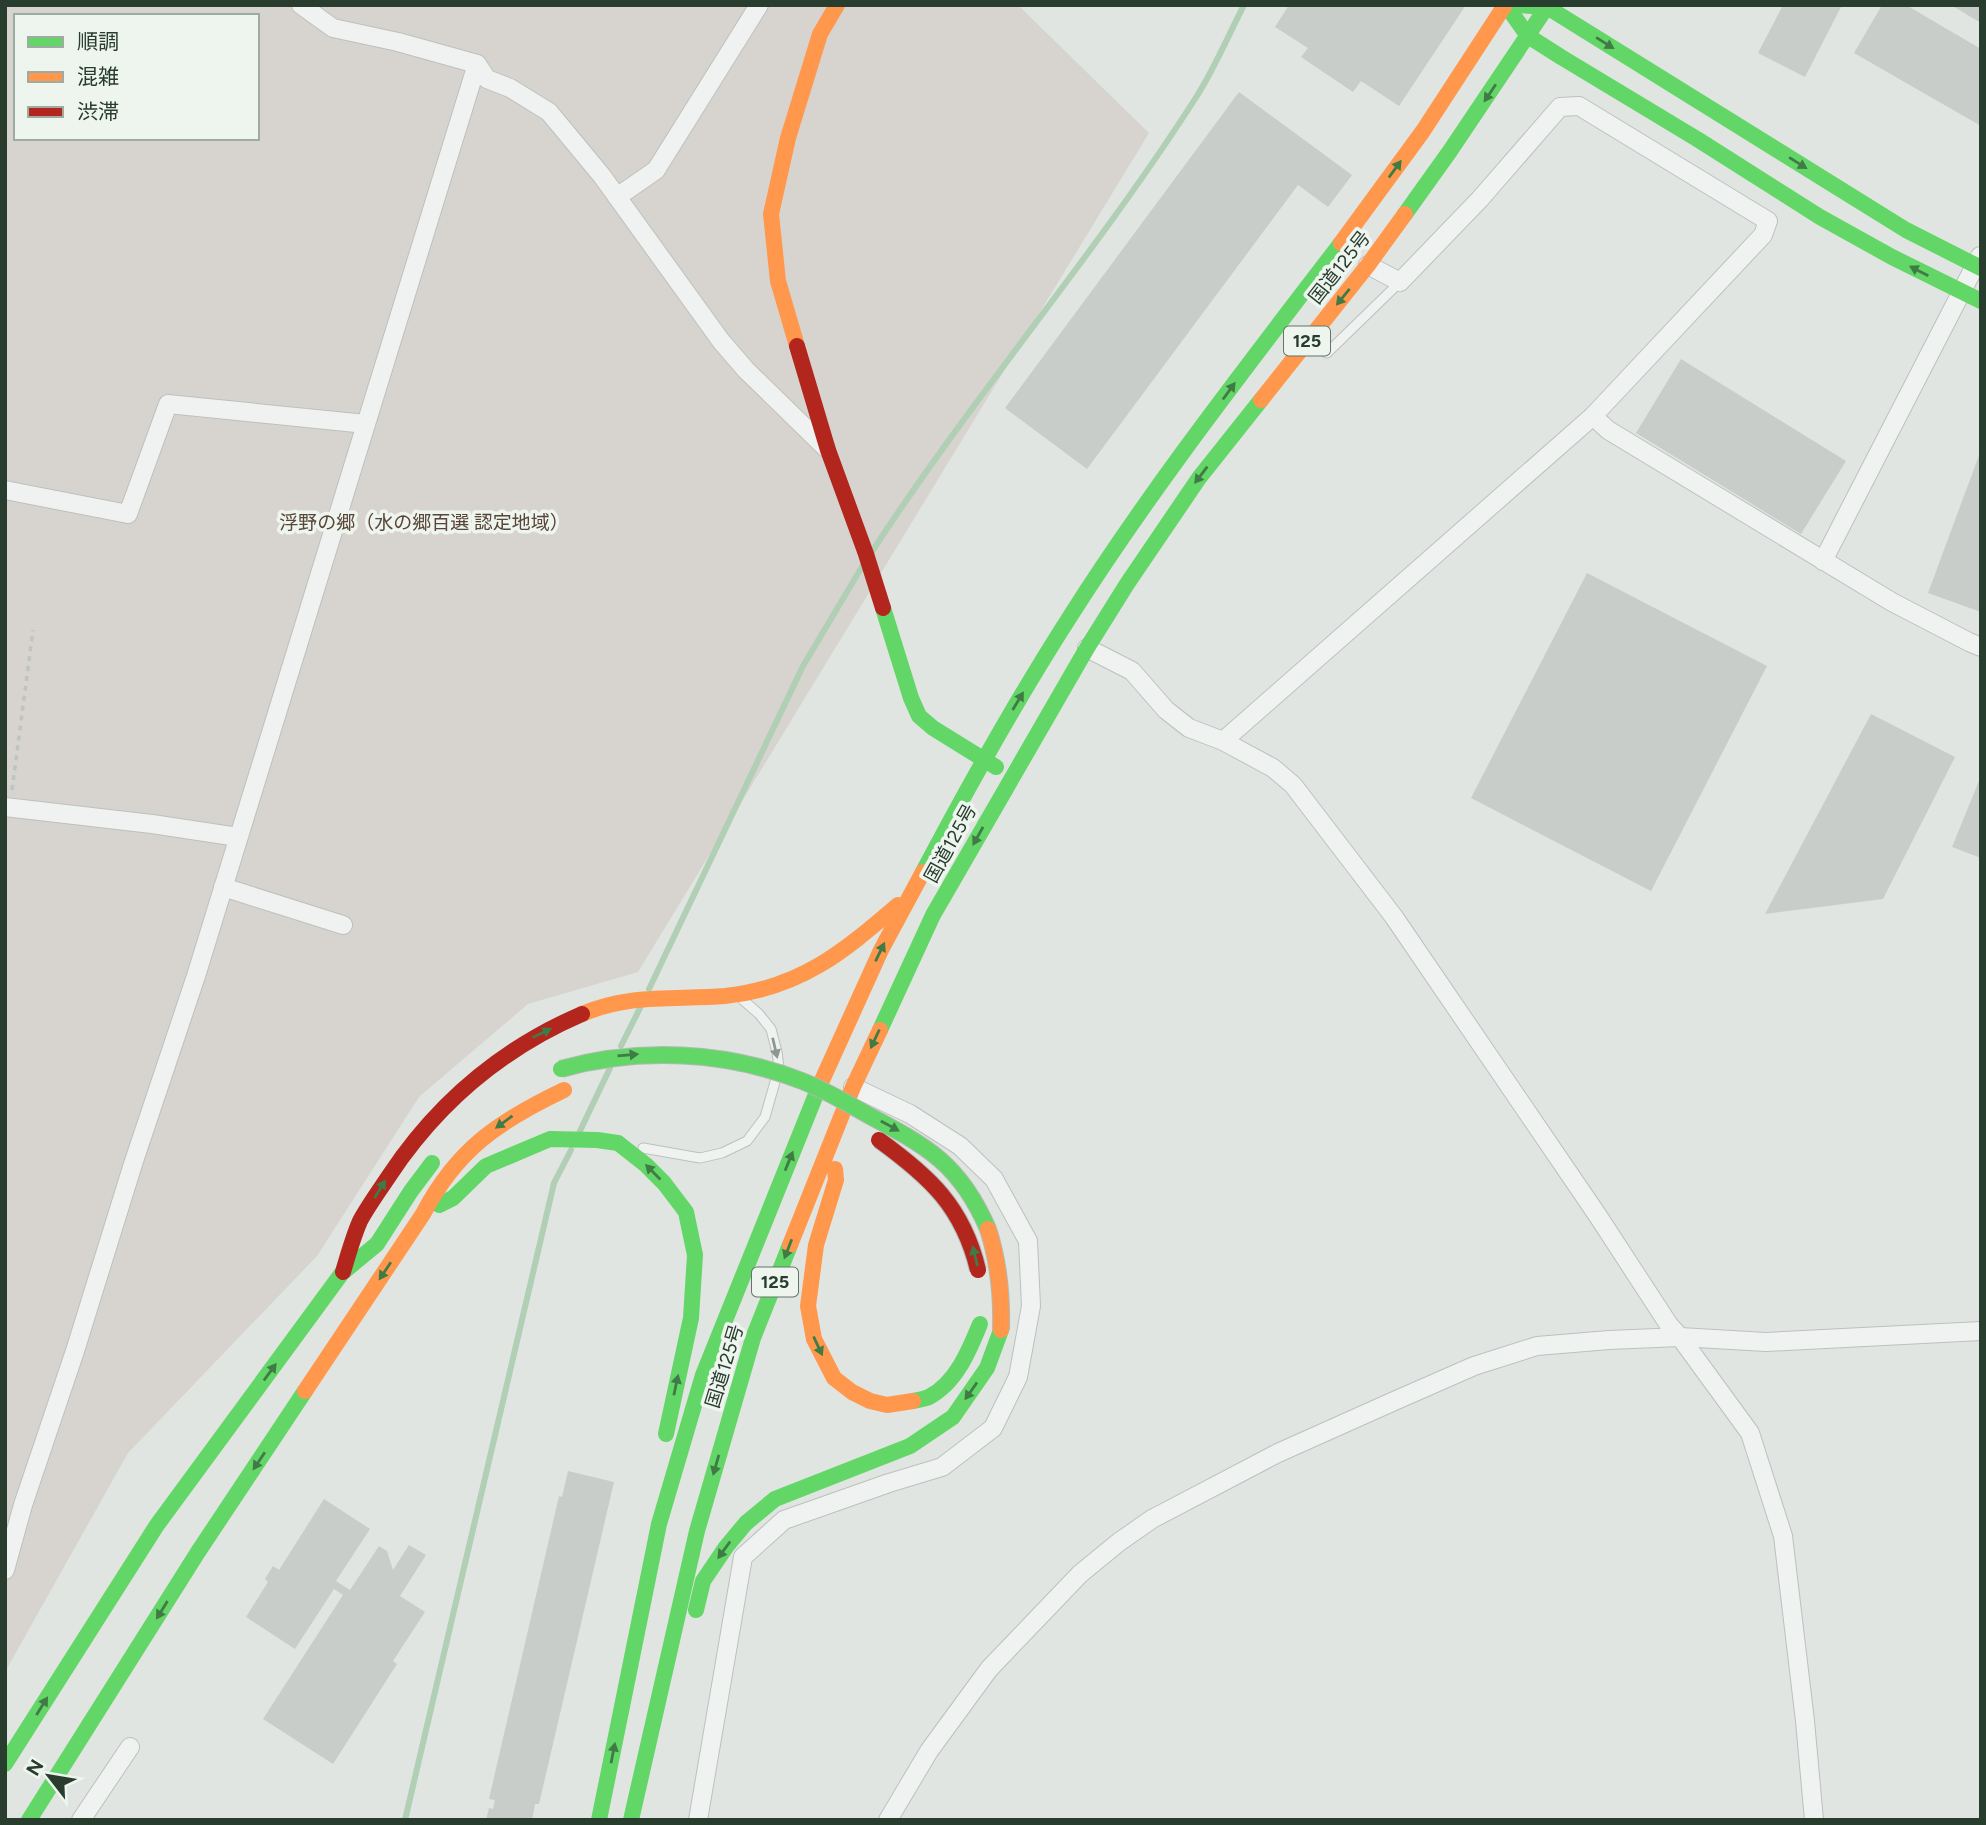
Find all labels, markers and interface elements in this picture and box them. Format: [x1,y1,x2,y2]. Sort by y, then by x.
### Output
legend [14,14,259,140]
text: 順調 [77,29,119,54]
one-way arrow [1595,36,1614,49]
text: 混雑 [77,64,119,89]
one-way arrow [1483,84,1497,102]
text: 渋滞 [77,99,119,124]
one-way arrow [1789,156,1808,169]
one-way arrow [1388,160,1402,178]
street label: 国道125号 [1304,226,1375,308]
one-way arrow [1909,266,1929,277]
one-way arrow [1335,287,1350,305]
road number: 125 [1284,326,1330,356]
one-way arrow [1221,382,1235,400]
one-way arrow [1195,466,1209,484]
park label: 浮野の郷（水の郷百選 認定地域） [279,511,569,534]
one-way arrow [1012,691,1025,710]
street label: 国道125号 [919,800,981,887]
one-way arrow [972,827,984,846]
one-way arrow [874,942,885,962]
one-way arrow [532,1028,552,1039]
one-way arrow [869,1029,881,1049]
one-way arrow [770,1037,781,1059]
one-way arrow [617,1049,639,1060]
one-way arrow [495,1115,513,1129]
one-way arrow [880,1121,900,1132]
one-way arrow [783,1150,794,1171]
one-way arrow [645,1164,662,1180]
one-way arrow [374,1180,387,1199]
one-way arrow [782,1239,793,1260]
one-way arrow [969,1245,980,1267]
one-way arrow [378,1262,392,1280]
road number: 125 [752,1268,798,1296]
street label: 国道125号 [701,1321,748,1411]
one-way arrow [813,1336,824,1356]
one-way arrow [263,1363,277,1381]
one-way arrow [671,1374,682,1396]
one-way arrow [964,1382,978,1400]
one-way arrow [253,1451,266,1470]
one-way arrow [710,1454,721,1476]
one-way arrow [717,1541,731,1559]
one-way arrow [155,1600,168,1620]
one-way arrow [35,1697,48,1716]
north arrow [14,1741,84,1811]
one-way arrow [607,1742,618,1764]
text: N [21,1755,48,1780]

